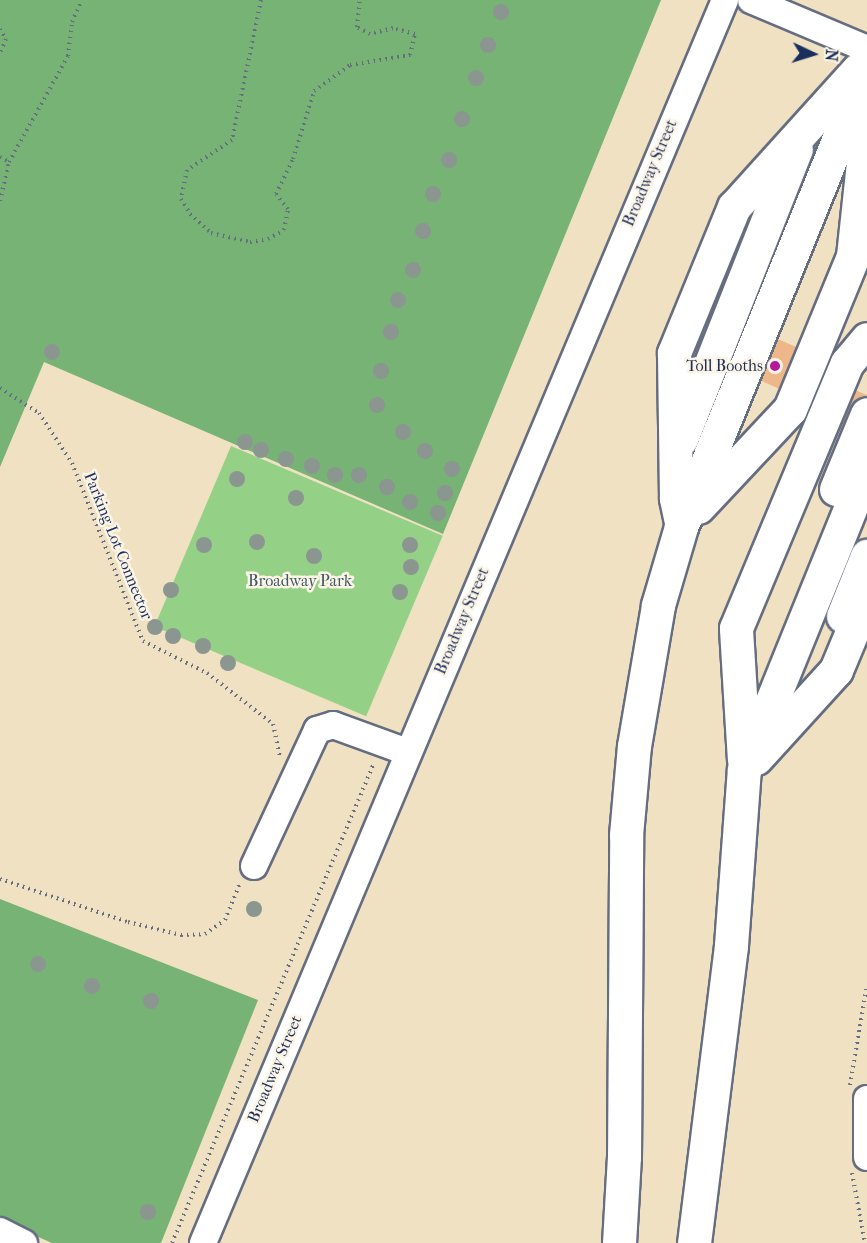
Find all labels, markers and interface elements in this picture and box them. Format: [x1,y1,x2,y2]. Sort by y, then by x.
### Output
north arrow [783,24,843,84]
text: N [822,49,841,62]
street label: Broadway Street [619,117,681,229]
place label: Toll Booths [686,356,763,376]
marker: Toll Booths [768,359,782,373]
street label: Parking Lot Connector [80,469,156,623]
street label: Broadway Street [431,565,493,677]
park label: Broadway Park [248,571,352,591]
street label: Broadway Street [244,1013,306,1125]

